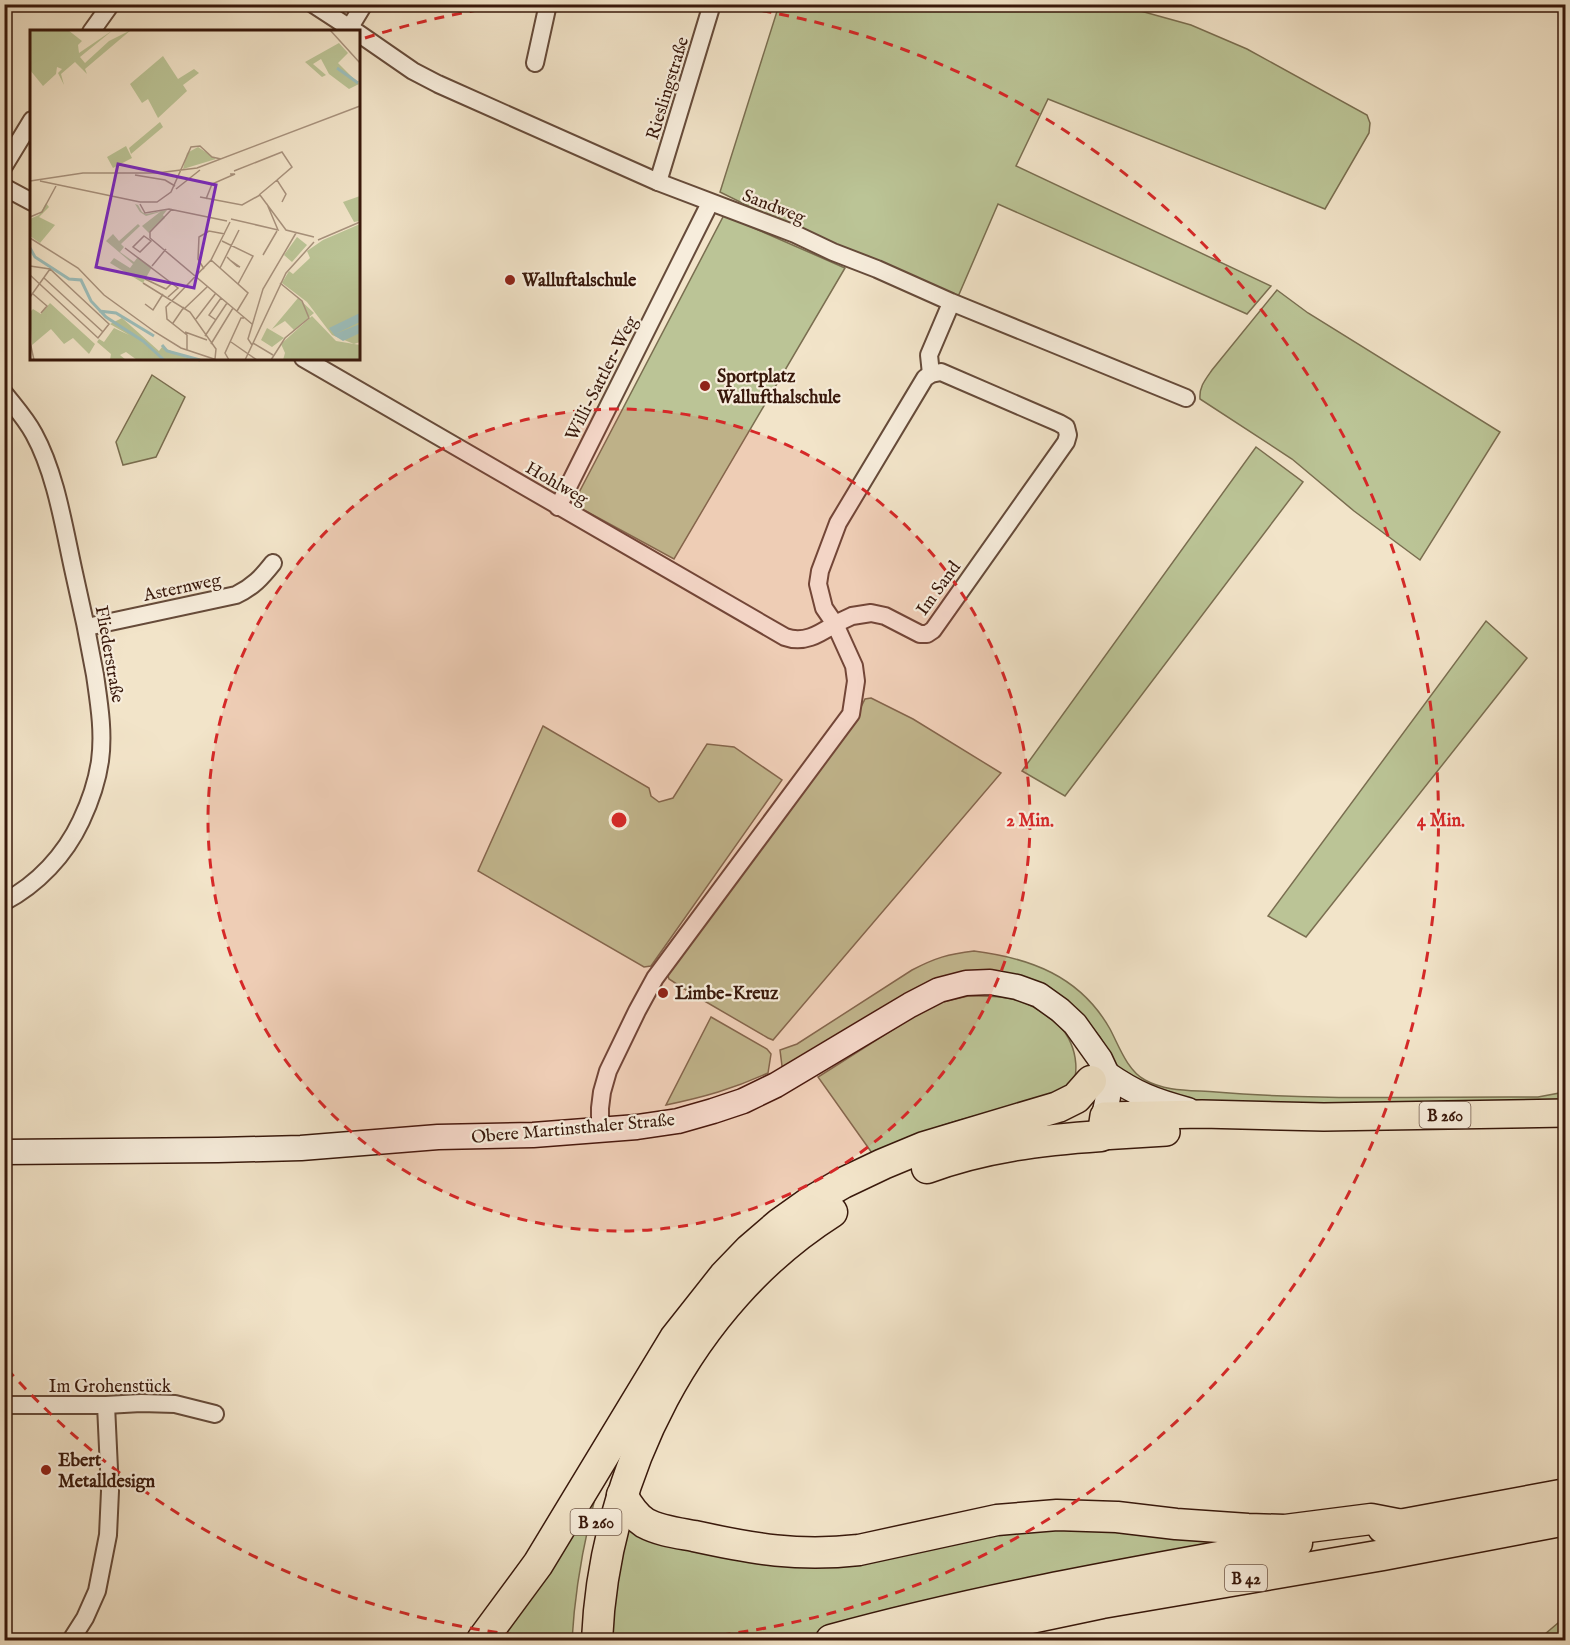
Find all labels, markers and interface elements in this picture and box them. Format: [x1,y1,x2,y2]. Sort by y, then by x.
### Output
inset map [30,30,360,360]
street label: Rieslingstraße [642,34,695,143]
street label: Sandweg [739,185,809,230]
place label: Walluftalschule [521,270,637,293]
marker: Walluftalschule [503,273,517,287]
street label: Willi-Sattler-Weg [561,312,644,445]
place label: Sportplatz Wallufthalschule [716,366,842,410]
marker: Sportplatz Wallufthalschule [698,379,712,393]
street label: Hohlweg [521,457,592,512]
street label: Im Sand [912,557,967,621]
street label: Asternweg [140,569,223,608]
street label: Fliederstraße [89,604,128,705]
centre of rings [609,810,629,830]
text: 2 Min. [1006,810,1054,833]
text: 4 Min. [1417,810,1465,833]
place label: Limbe-Kreuz [675,983,779,1006]
marker: Limbe-Kreuz [656,986,670,1000]
road number: B 260 [1420,1102,1470,1128]
street label: Obere Martinsthaler Straße [470,1109,676,1150]
street label: Im Grohenstück [49,1376,172,1399]
place label: Ebert Metalldesign [58,1450,156,1494]
marker: Ebert Metalldesign [39,1463,53,1477]
road number: B 260 [570,1509,622,1535]
road number: B 42 [1225,1565,1267,1591]

